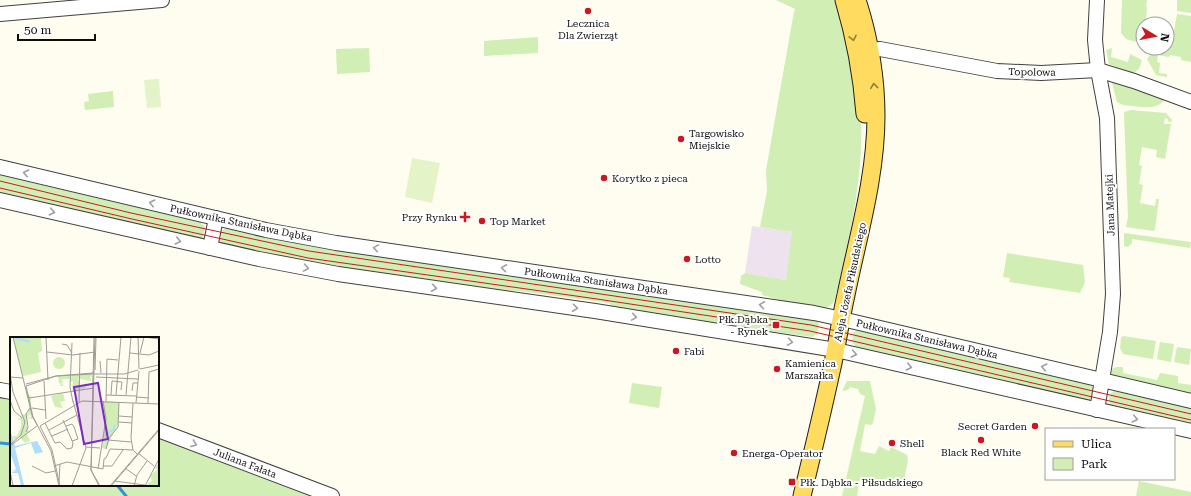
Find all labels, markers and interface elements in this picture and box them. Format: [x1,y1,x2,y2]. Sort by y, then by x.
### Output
marker: Lecznica Dla Zwierząt [583,6,593,16]
scale bar [18,16,95,42]
north arrow [1135,16,1175,56]
place label: Lecznica Dla Zwierząt [558,18,618,41]
text: 50 m [24,23,51,37]
text: N [1157,32,1171,43]
one-way arrow [849,35,857,41]
street label: Topolowa [1008,66,1056,78]
one-way arrow [870,83,879,89]
place label: Targowisko Miejskie [689,128,744,151]
marker: Targowisko Miejskie [676,134,686,144]
one-way arrow [23,170,29,178]
marker: Korytko z pieca [599,173,609,183]
place label: Korytko z pieca [612,173,688,184]
street label: Jana Matejki [1103,174,1117,236]
one-way arrow [149,200,156,208]
street label: Pułkownika Stanisława Dąbka [169,203,314,244]
one-way arrow [48,207,55,215]
place label: Przy Rynku [402,212,458,223]
marker: Przy Rynku [460,212,470,222]
marker: Top Market [477,216,487,226]
place label: Top Market [490,216,546,227]
street label: Aleja Józefa Piłsudskiego [832,221,868,343]
one-way arrow [175,236,182,244]
one-way arrow [373,245,379,253]
marker: Lotto [682,254,692,264]
place label: Lotto [695,254,721,265]
one-way arrow [302,263,309,272]
one-way arrow [501,264,507,273]
street label: Pułkownika Stanisława Dąbka [523,265,669,297]
one-way arrow [431,283,437,292]
one-way arrow [759,301,765,310]
one-way arrow [572,303,578,312]
one-way arrow [631,312,637,321]
place label: Płk.Dąbka - Rynek [719,314,769,337]
street label: Pułkownika Stanisława Dąbka [855,317,999,361]
marker: Płk.Dąbka - Rynek [771,320,781,330]
inset map [10,337,159,486]
one-way arrow [787,338,793,346]
marker: Fabi [671,346,681,356]
place label: Fabi [684,346,705,357]
one-way arrow [850,350,857,358]
place label: Kamienica Marszałka [785,358,837,381]
one-way arrow [906,362,913,370]
one-way arrow [1041,363,1047,371]
marker: Kamienica Marszałka [772,364,782,374]
one-way arrow [1132,414,1138,422]
place label: Secret Garden [958,421,1028,432]
marker: Secret Garden [1030,421,1040,431]
legend [1045,428,1175,480]
marker: Black Red White [976,435,986,445]
text: Ulica [1081,437,1112,451]
marker: Shell [887,438,897,448]
place label: Shell [900,438,924,449]
one-way arrow [191,439,198,447]
street label: Juliana Fałata [212,446,278,480]
place label: Black Red White [941,447,1021,458]
marker: Energa-Operator [729,448,739,458]
place label: Energa-Operator [742,448,823,459]
text: Park [1081,457,1108,471]
marker: Płk. Dąbka - Piłsudskiego [787,477,797,487]
place label: Płk. Dąbka - Piłsudskiego [800,477,923,488]

